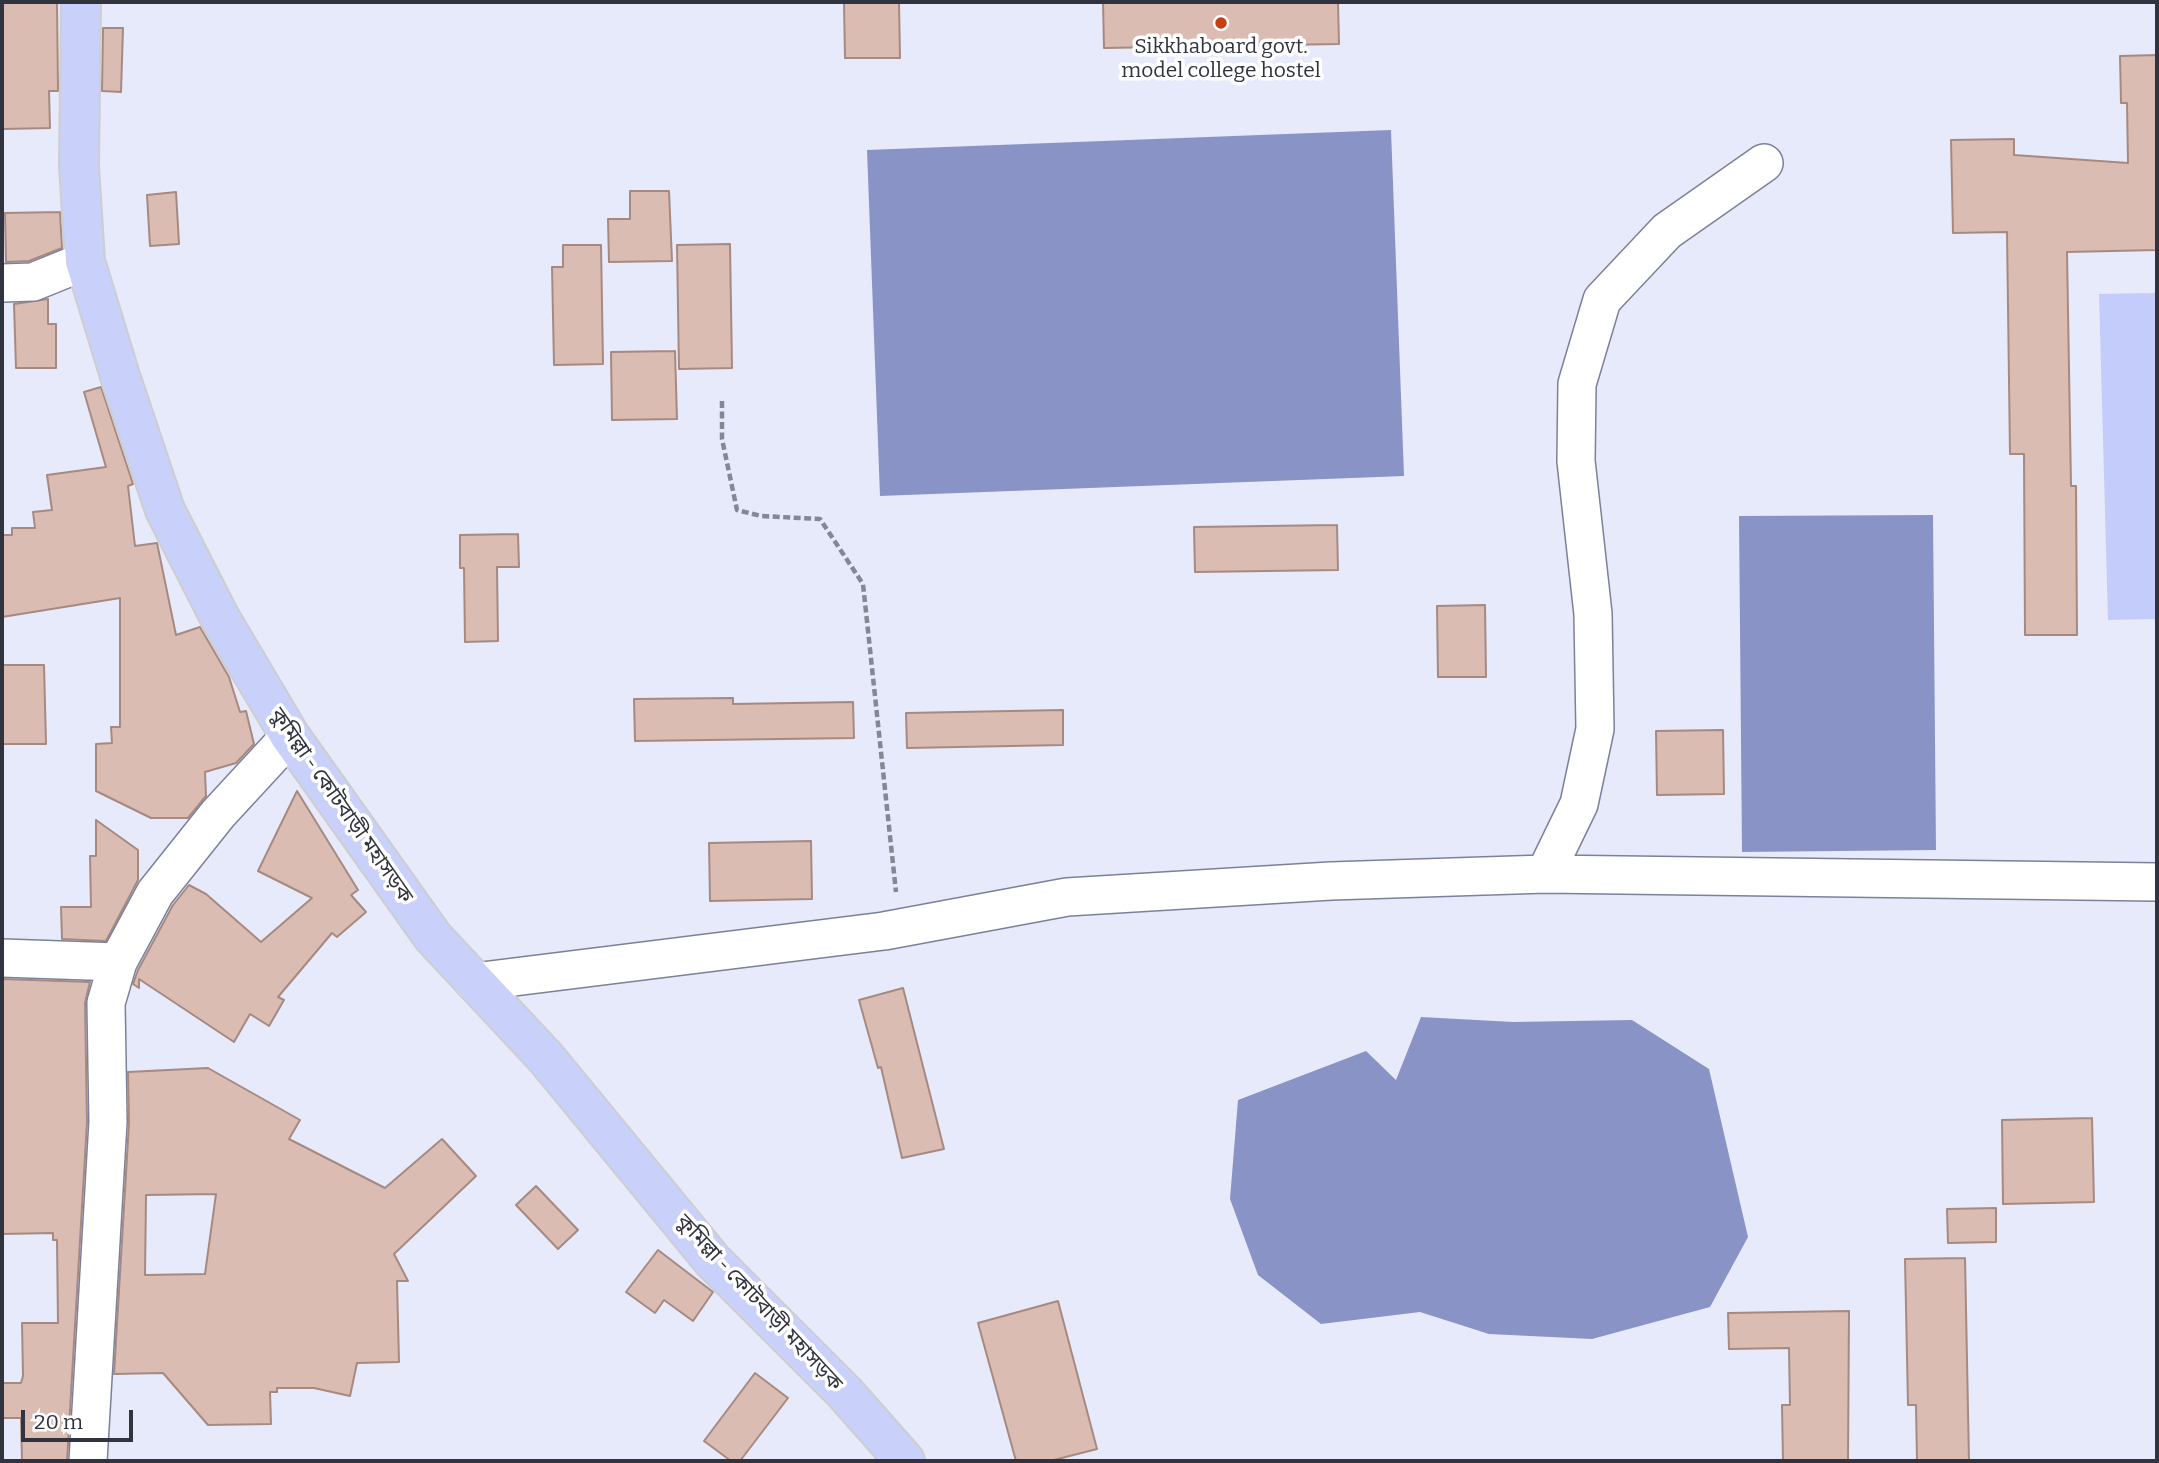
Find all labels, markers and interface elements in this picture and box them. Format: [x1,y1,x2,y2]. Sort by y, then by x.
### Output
marker: Sikkhaboard govt. model college hostel [1213,15,1229,31]
place label: Sikkhaboard govt. model college hostel [1121,34,1321,84]
street label: কুমিল্লা - কোটবাড়ী মহাসড়ক [264,704,418,908]
street label: কুমিল্লা - কোটবাড়ী মহাসড়ক [671,1210,847,1396]
scale bar [24,1396,136,1440]
text: 20 m [34,1409,83,1435]

